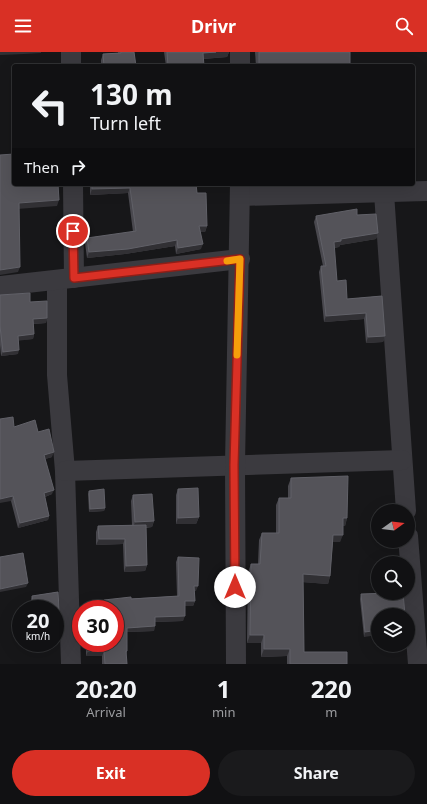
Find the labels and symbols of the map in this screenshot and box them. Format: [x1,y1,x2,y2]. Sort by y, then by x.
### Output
pin [56,214,90,248]
north arrow [371,504,415,548]
position arrow [214,566,256,608]
speed limit sign: 30 [72,600,124,652]

